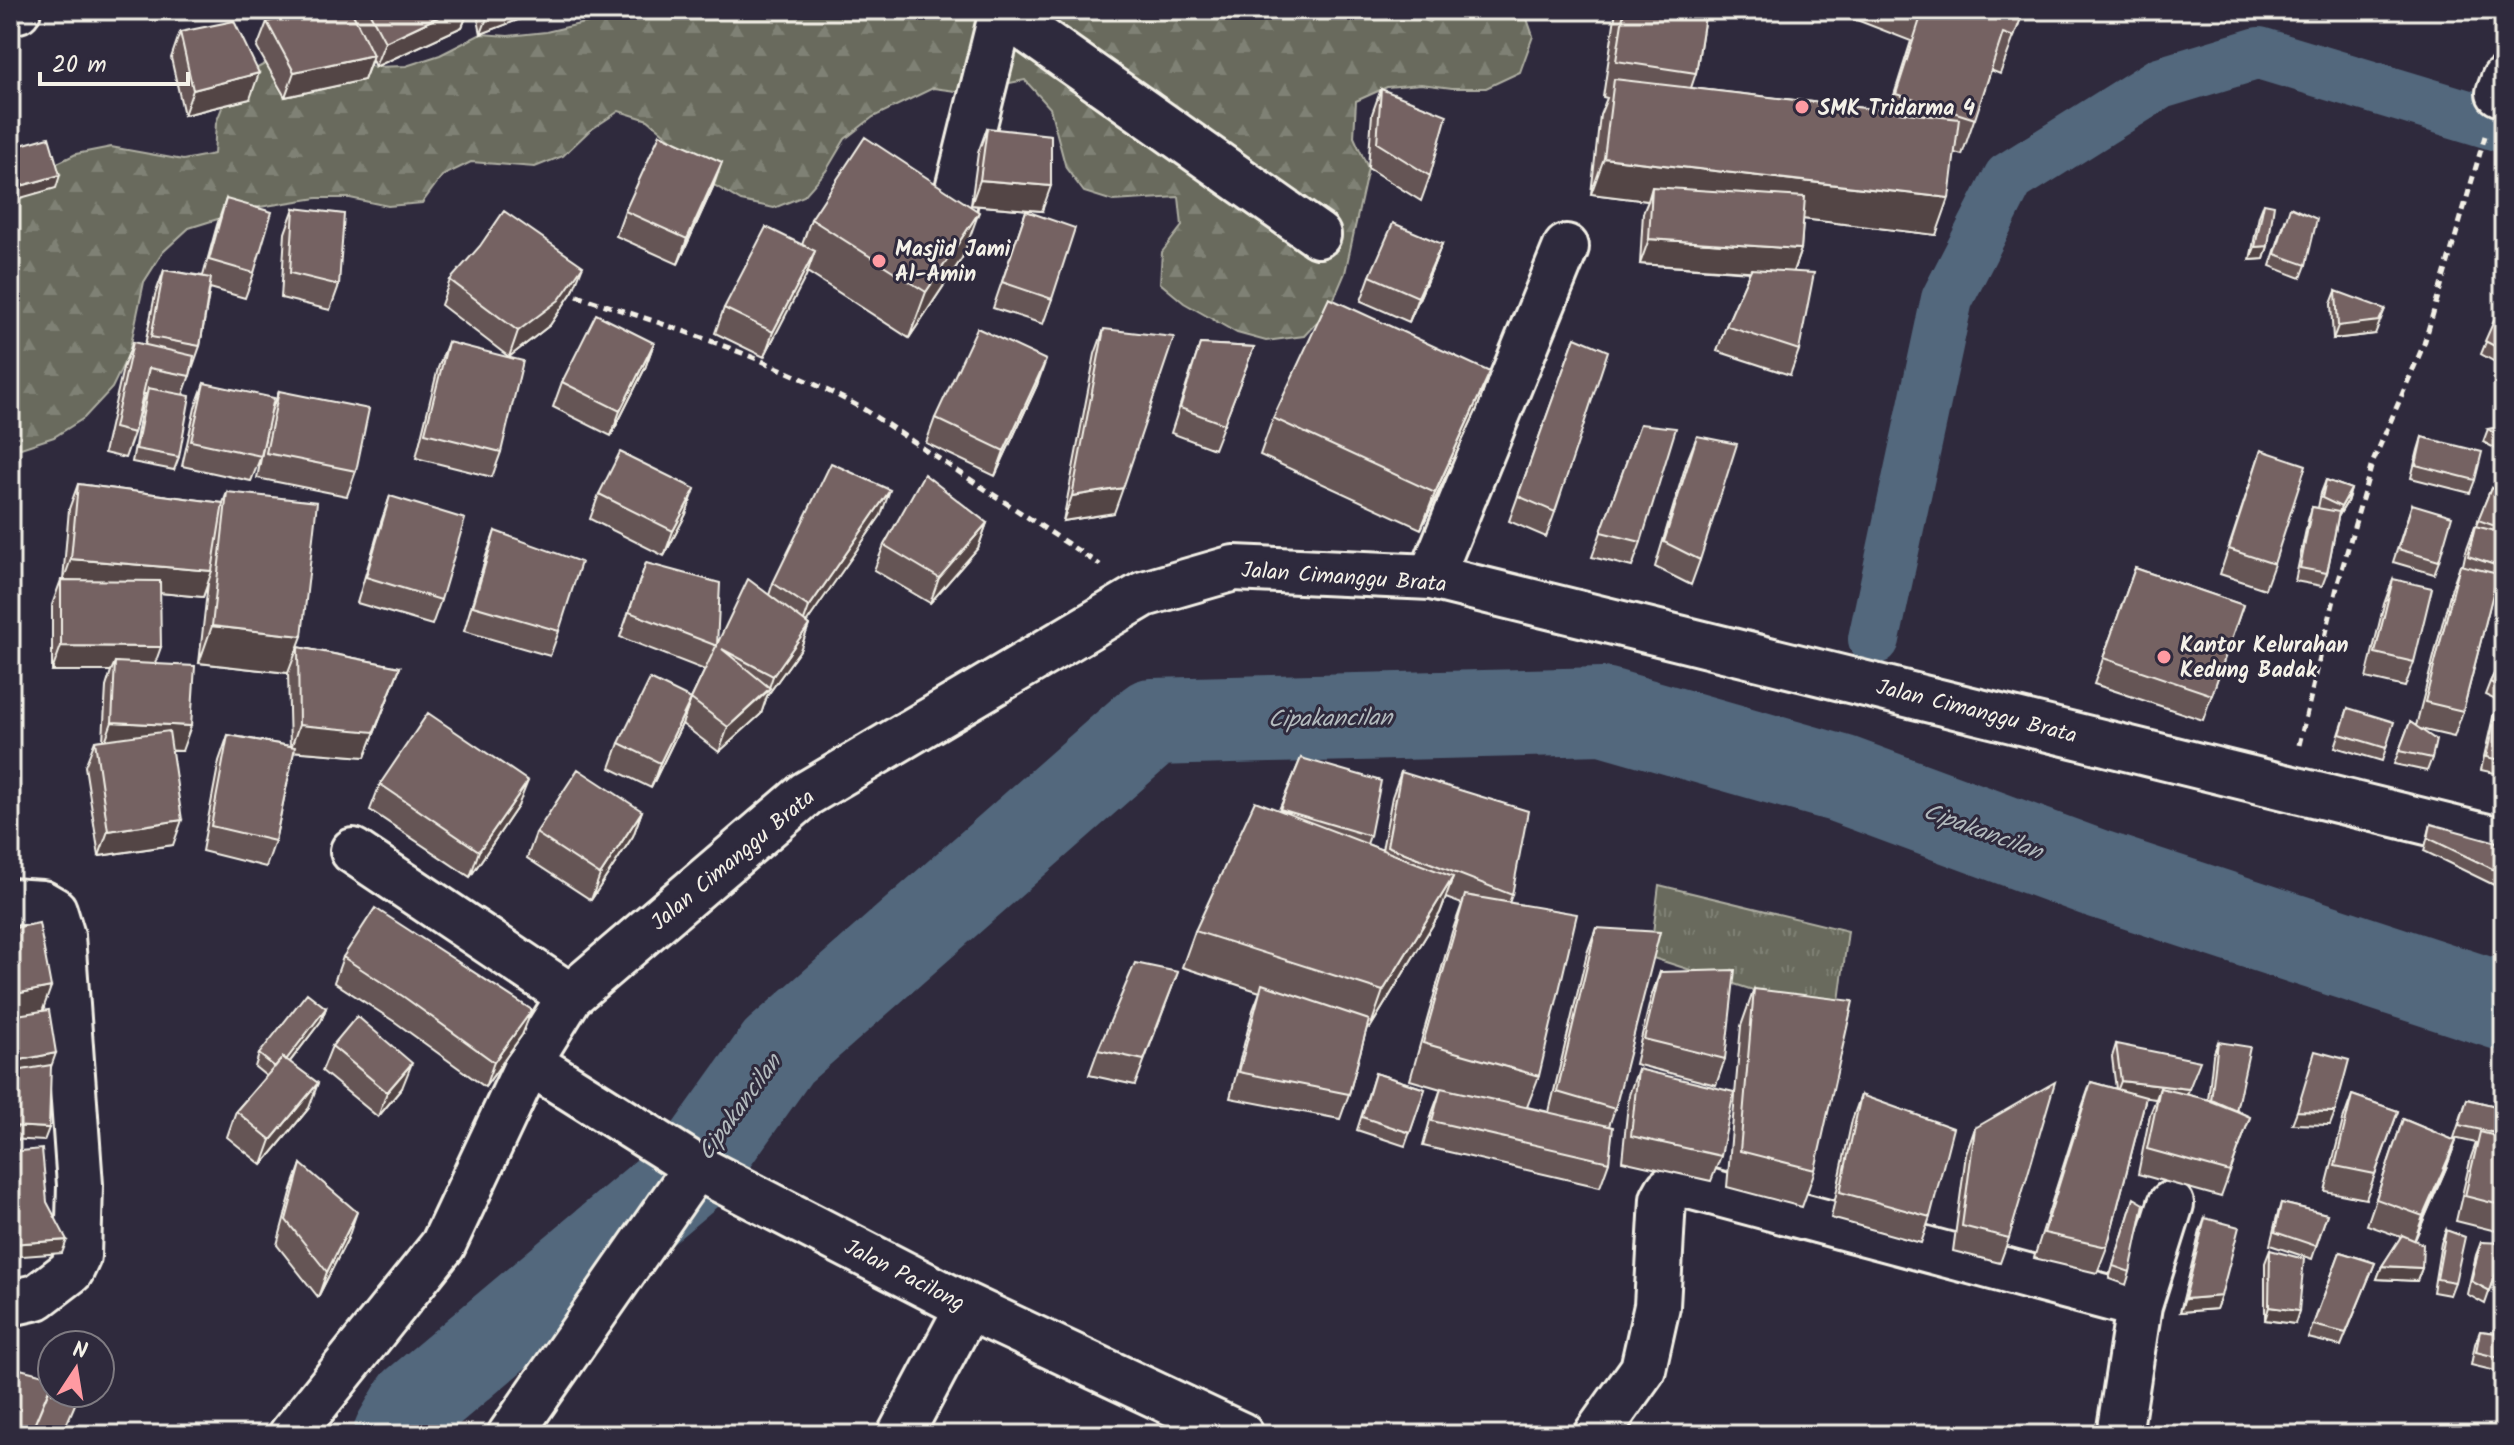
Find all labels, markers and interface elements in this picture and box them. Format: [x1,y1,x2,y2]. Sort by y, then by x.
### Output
scale bar [40,36,188,86]
text: 20 m [52,46,107,85]
place label: SMK Tridarma 4 [1818,92,1975,127]
marker: SMK Tridarma 4 [1793,98,1811,116]
place label: Masjid Jami Al-Amin [895,233,1012,293]
marker: Masjid Jami Al-Amin [870,252,888,270]
street label: Jalan Cimanggu Brata [1240,554,1448,603]
place label: Kantor Kelurahan Kedung Badak [2180,629,2349,689]
marker: Kantor Kelurahan Kedung Badak [2155,648,2173,666]
street label: Jalan Cimanggu Brata [1872,671,2080,754]
water label: Cipakancilan [1267,699,1395,740]
street label: Jalan Cimanggu Brata [644,781,824,940]
water label: Cipakancilan [1917,793,2050,873]
water label: Cipakancilan [688,1044,794,1170]
street label: Jalan Pacilong [837,1231,970,1322]
north arrow [36,1329,116,1409]
text: N [69,1333,90,1370]

